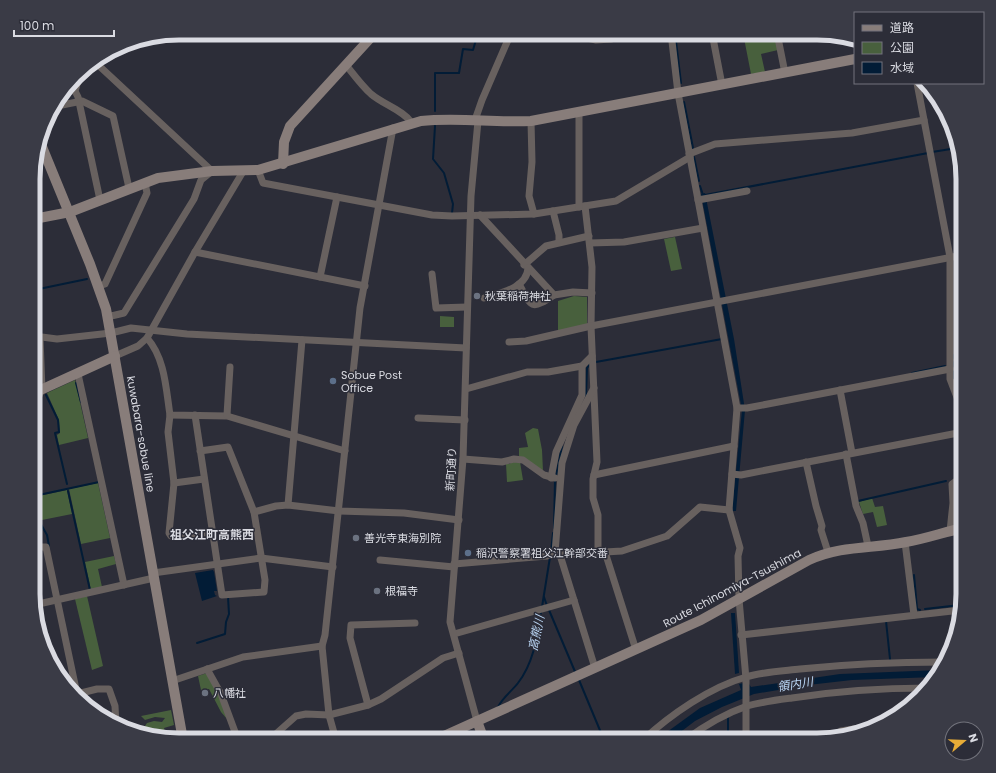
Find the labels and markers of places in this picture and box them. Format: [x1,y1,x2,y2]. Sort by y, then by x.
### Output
place label: 秋葉稲荷神社 [485,288,551,304]
marker: 秋葉稲荷神社 [472,291,482,301]
place label: Sobue Post Office [341,367,402,396]
marker: Sobue Post Office [328,376,338,386]
place label: 善光寺東海別院 [364,530,441,546]
marker: 善光寺東海別院 [351,533,361,543]
place label: 稲沢警察署祖父江幹部交番 [476,545,608,561]
marker: 稲沢警察署祖父江幹部交番 [463,548,473,558]
place label: 根福寺 [385,583,418,599]
marker: 根福寺 [372,586,382,596]
place label: 八幡社 [213,685,246,701]
marker: 八幡社 [200,688,210,698]

